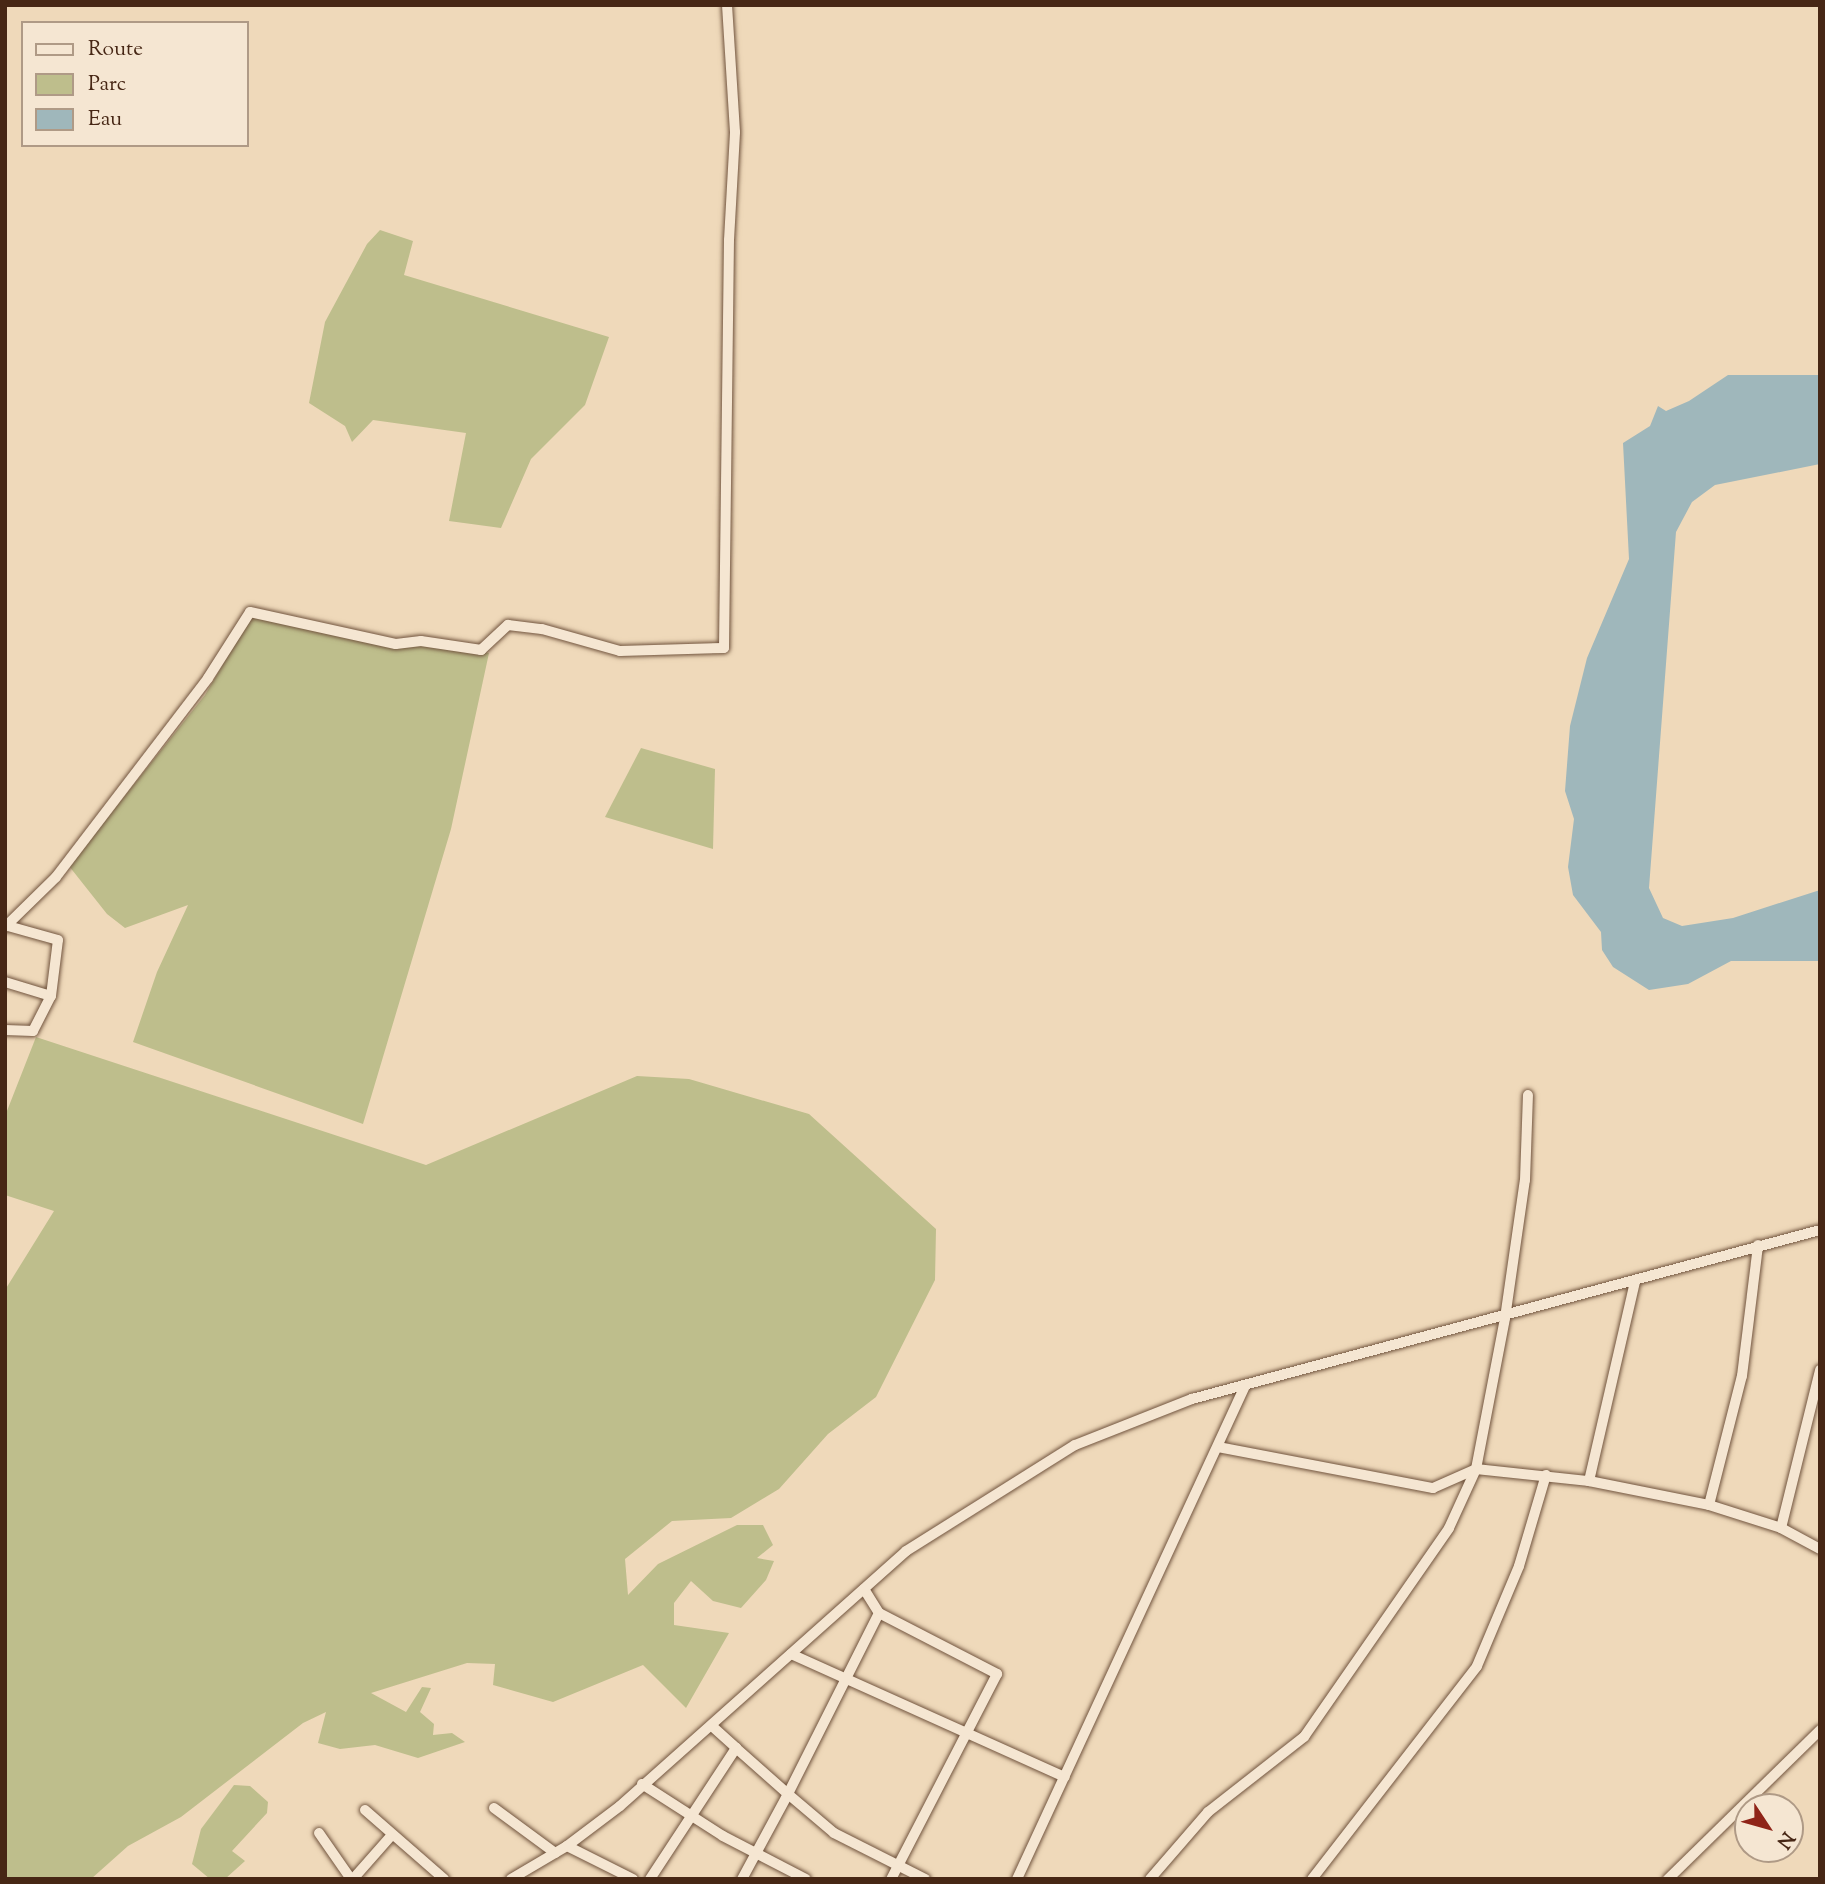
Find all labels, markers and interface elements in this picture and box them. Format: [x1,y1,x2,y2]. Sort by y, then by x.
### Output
legend [21,21,248,147]
text: Route [88,35,143,65]
text: Parc [88,70,126,100]
text: Eau [88,105,122,135]
north arrow [1734,1793,1804,1863]
text: N [1769,1825,1800,1854]

